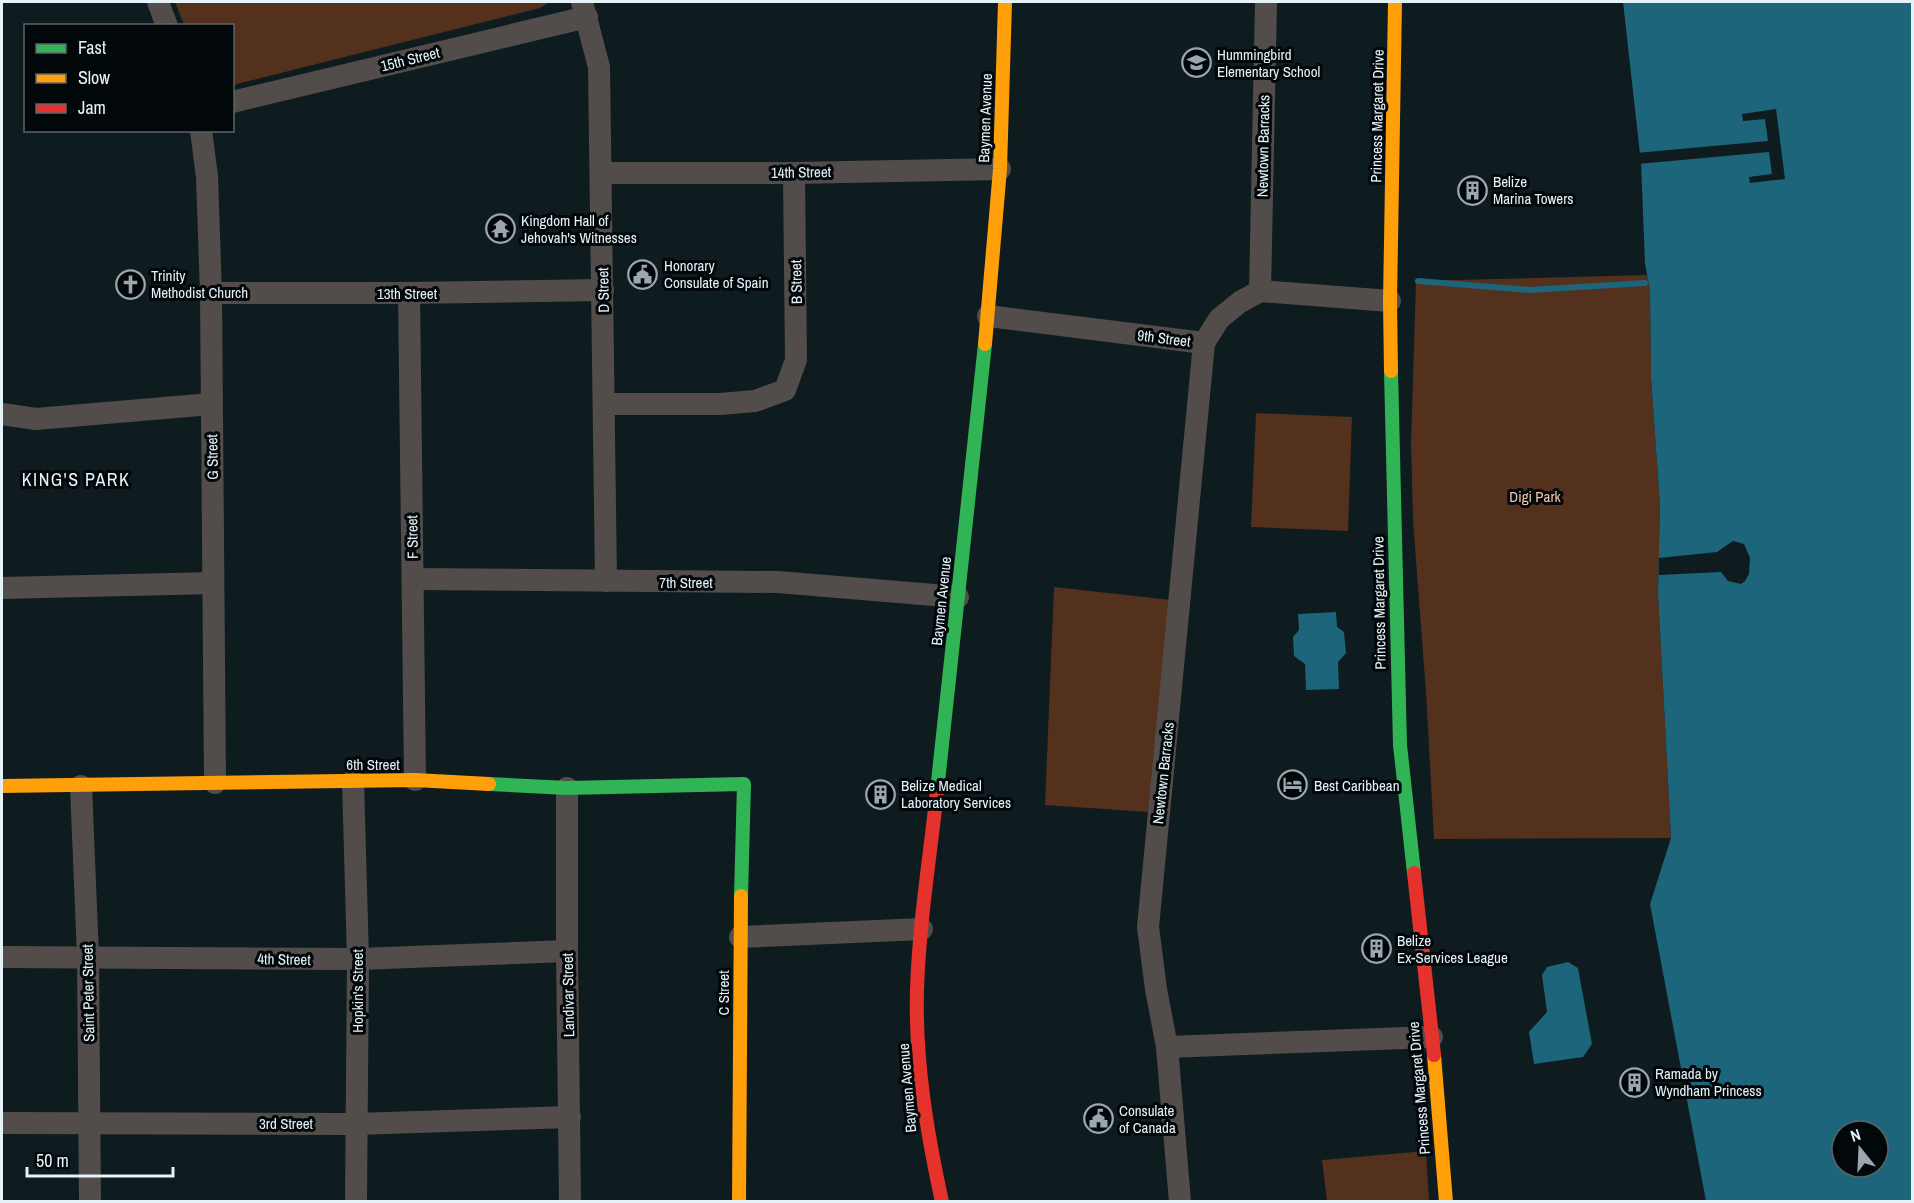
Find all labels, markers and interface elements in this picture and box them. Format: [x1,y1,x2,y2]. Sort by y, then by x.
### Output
legend [24,24,234,132]
text: Fast [78,35,106,60]
street label: 15th Street [378,41,442,76]
place label: Hummingbird Elementary School [1217,44,1320,82]
school or university icon: Hummingbird Elementary School [1180,47,1212,79]
street label: Princess Margaret Drive [1365,49,1389,183]
text: Slow [78,65,110,90]
street label: Baymen Avenue [973,73,997,163]
text: Jam [78,95,106,120]
street label: Newtown Barracks [1252,95,1274,197]
street label: 14th Street [771,161,832,183]
place label: Belize Marina Towers [1493,171,1573,209]
building icon: Belize Marina Towers [1456,174,1488,206]
place label: Kingdom Hall of Jehovah's Witnesses [521,210,637,248]
temple icon: Kingdom Hall of Jehovah's Witnesses [484,213,516,245]
place label: Honorary Consulate of Spain [664,255,769,293]
public building icon: Honorary Consulate of Spain [627,258,659,290]
street label: B Street [785,259,807,304]
place label: Trinity Methodist Church [151,265,248,303]
street label: D Street [592,267,614,313]
church icon: Trinity Methodist Church [114,268,146,300]
street label: 13th Street [377,283,438,304]
street label: 9th Street [1136,324,1192,352]
street label: G Street [201,433,223,480]
district label: KING'S PARK [22,467,130,492]
park label: Digi Park [1509,486,1561,507]
street label: F Street [401,514,423,559]
street label: Princess Margaret Drive [1367,536,1391,670]
street label: Baymen Avenue [926,555,956,647]
street label: 7th Street [659,572,713,593]
street label: Newtown Barracks [1147,721,1179,825]
street label: 6th Street [346,754,400,775]
hotel icon: Best Caribbean [1277,769,1309,801]
place label: Belize Medical Laboratory Services [901,775,1011,813]
place label: Best Caribbean [1314,775,1399,796]
building icon: Belize Medical Laboratory Services [864,778,896,810]
place label: Belize Ex-Services League [1397,930,1508,968]
building icon: Belize Ex-Services League [1360,933,1392,965]
street label: Saint Peter Street [77,943,99,1042]
street label: 4th Street [257,948,311,970]
street label: Hopkin's Street [347,949,368,1033]
street label: Landivar Street [557,952,579,1037]
street label: C Street [713,970,734,1016]
street label: Princess Margaret Drive [1403,1021,1435,1155]
street label: Baymen Avenue [893,1042,921,1133]
place label: Ramada by Wyndham Princess [1655,1063,1762,1101]
building icon: Ramada by Wyndham Princess [1618,1066,1650,1098]
place label: Consulate of Canada [1119,1100,1176,1138]
public building icon: Consulate of Canada [1082,1103,1114,1135]
street label: 3rd Street [259,1113,314,1134]
north arrow [1830,1119,1890,1179]
text: N [1847,1123,1863,1147]
scale bar [27,1140,172,1178]
text: 50 m [36,1148,69,1173]

